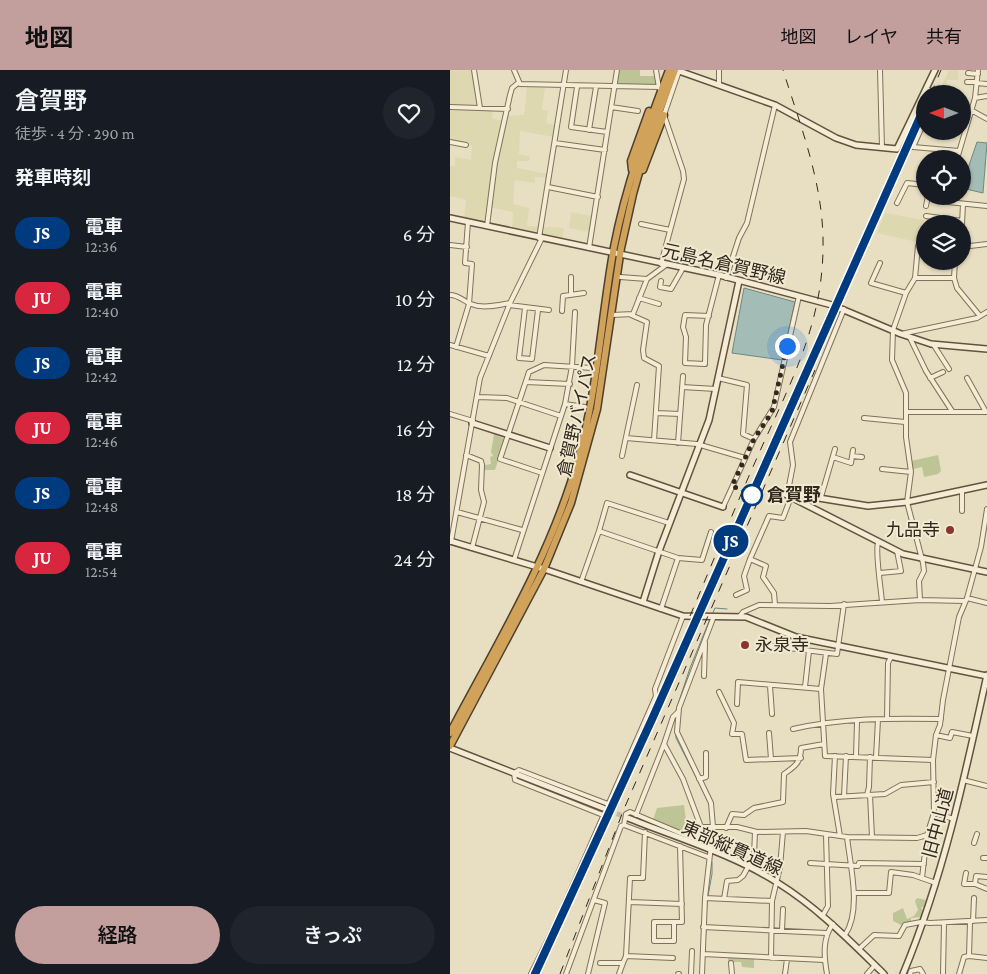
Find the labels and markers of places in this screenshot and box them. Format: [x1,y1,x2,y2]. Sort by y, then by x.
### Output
marker: 倉賀野 [741,484,763,506]
place label: 倉賀野 [767,485,821,505]
place label: 九品寺 [886,520,940,540]
marker: 九品寺 [944,524,956,536]
place label: 永泉寺 [755,635,809,655]
marker: 永泉寺 [739,639,751,651]

